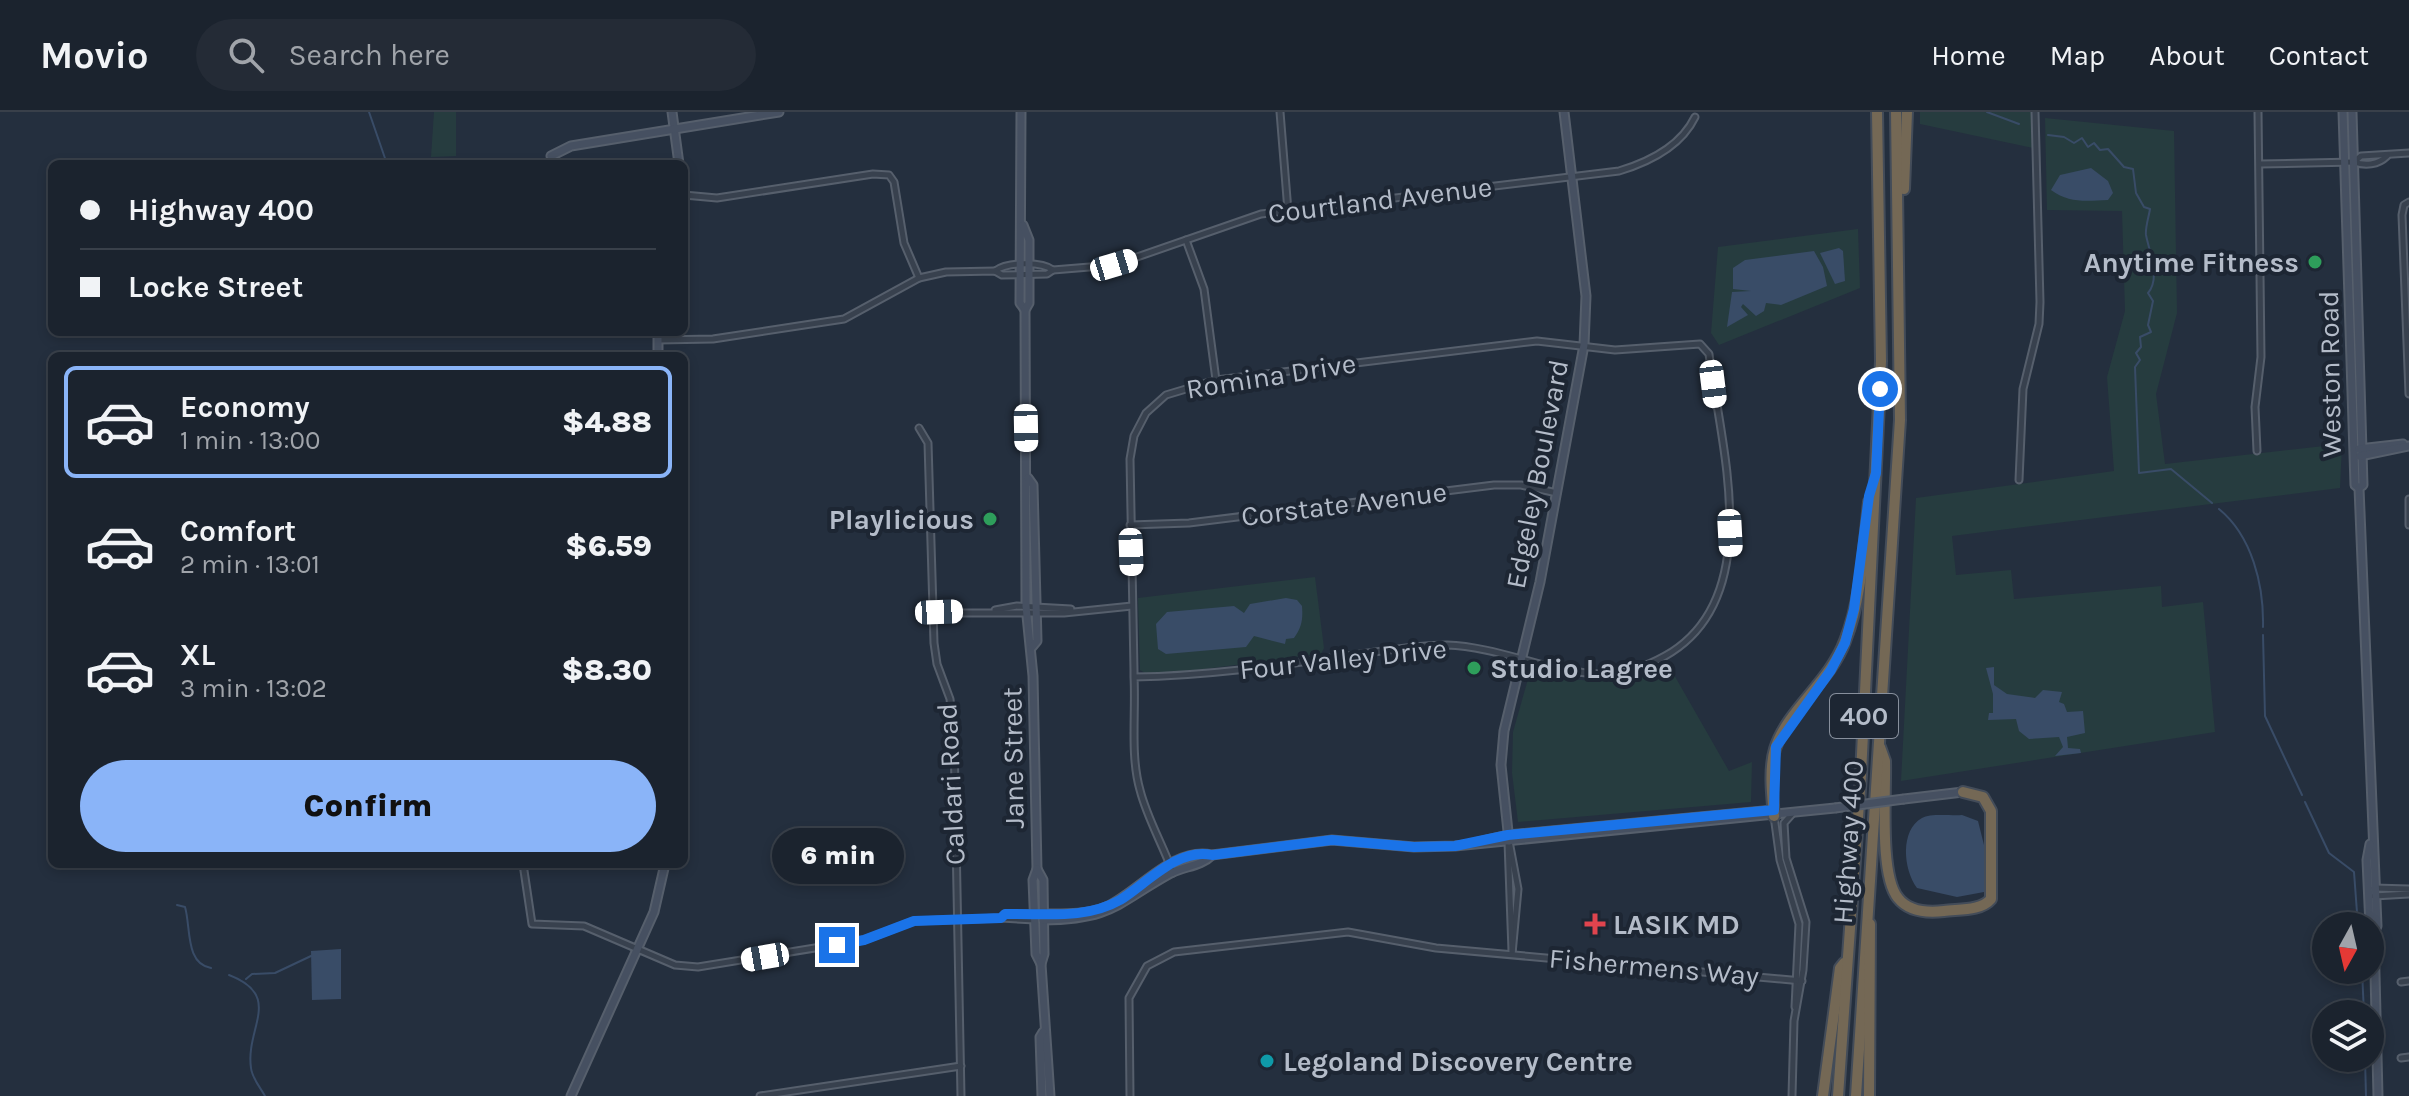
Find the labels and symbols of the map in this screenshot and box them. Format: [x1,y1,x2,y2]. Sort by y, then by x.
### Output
street label: Courtland Avenue [1266,170,1494,230]
place label: Anytime Fitness [2084,246,2299,279]
car [1088,247,1140,283]
marker: Anytime Fitness [2306,253,2324,271]
street label: Weston Road [2312,290,2348,458]
street label: Romina Drive [1184,346,1358,406]
street label: Edgeley Boulevard [1499,357,1575,591]
car [1698,359,1728,409]
route start [1862,371,1898,407]
car [1014,404,1038,452]
street label: Corstate Avenue [1239,475,1449,533]
place label: Playlicious [829,503,974,536]
car [1717,508,1743,558]
marker: Playlicious [981,510,999,528]
car [1118,528,1144,576]
car [915,599,963,625]
street label: Four Valley Drive [1238,632,1448,686]
place label: Studio Lagree [1490,652,1673,685]
marker: Studio Lagree [1465,659,1483,677]
street label: Jane Street [995,687,1031,829]
road number: 400 [1830,694,1898,738]
street label: Caldari Road [930,702,972,866]
street label: Highway 400 [1826,759,1870,925]
callout: 6 min [771,829,903,885]
place label: LASIK MD [1613,908,1740,941]
north arrow [2312,912,2384,984]
marker: LASIK MD [1584,913,1606,935]
route end [819,927,855,963]
car [739,941,791,973]
street label: Fishermens Way [1548,941,1760,993]
place label: Legoland Discovery Centre [1283,1045,1633,1078]
marker: Legoland Discovery Centre [1258,1052,1276,1070]

